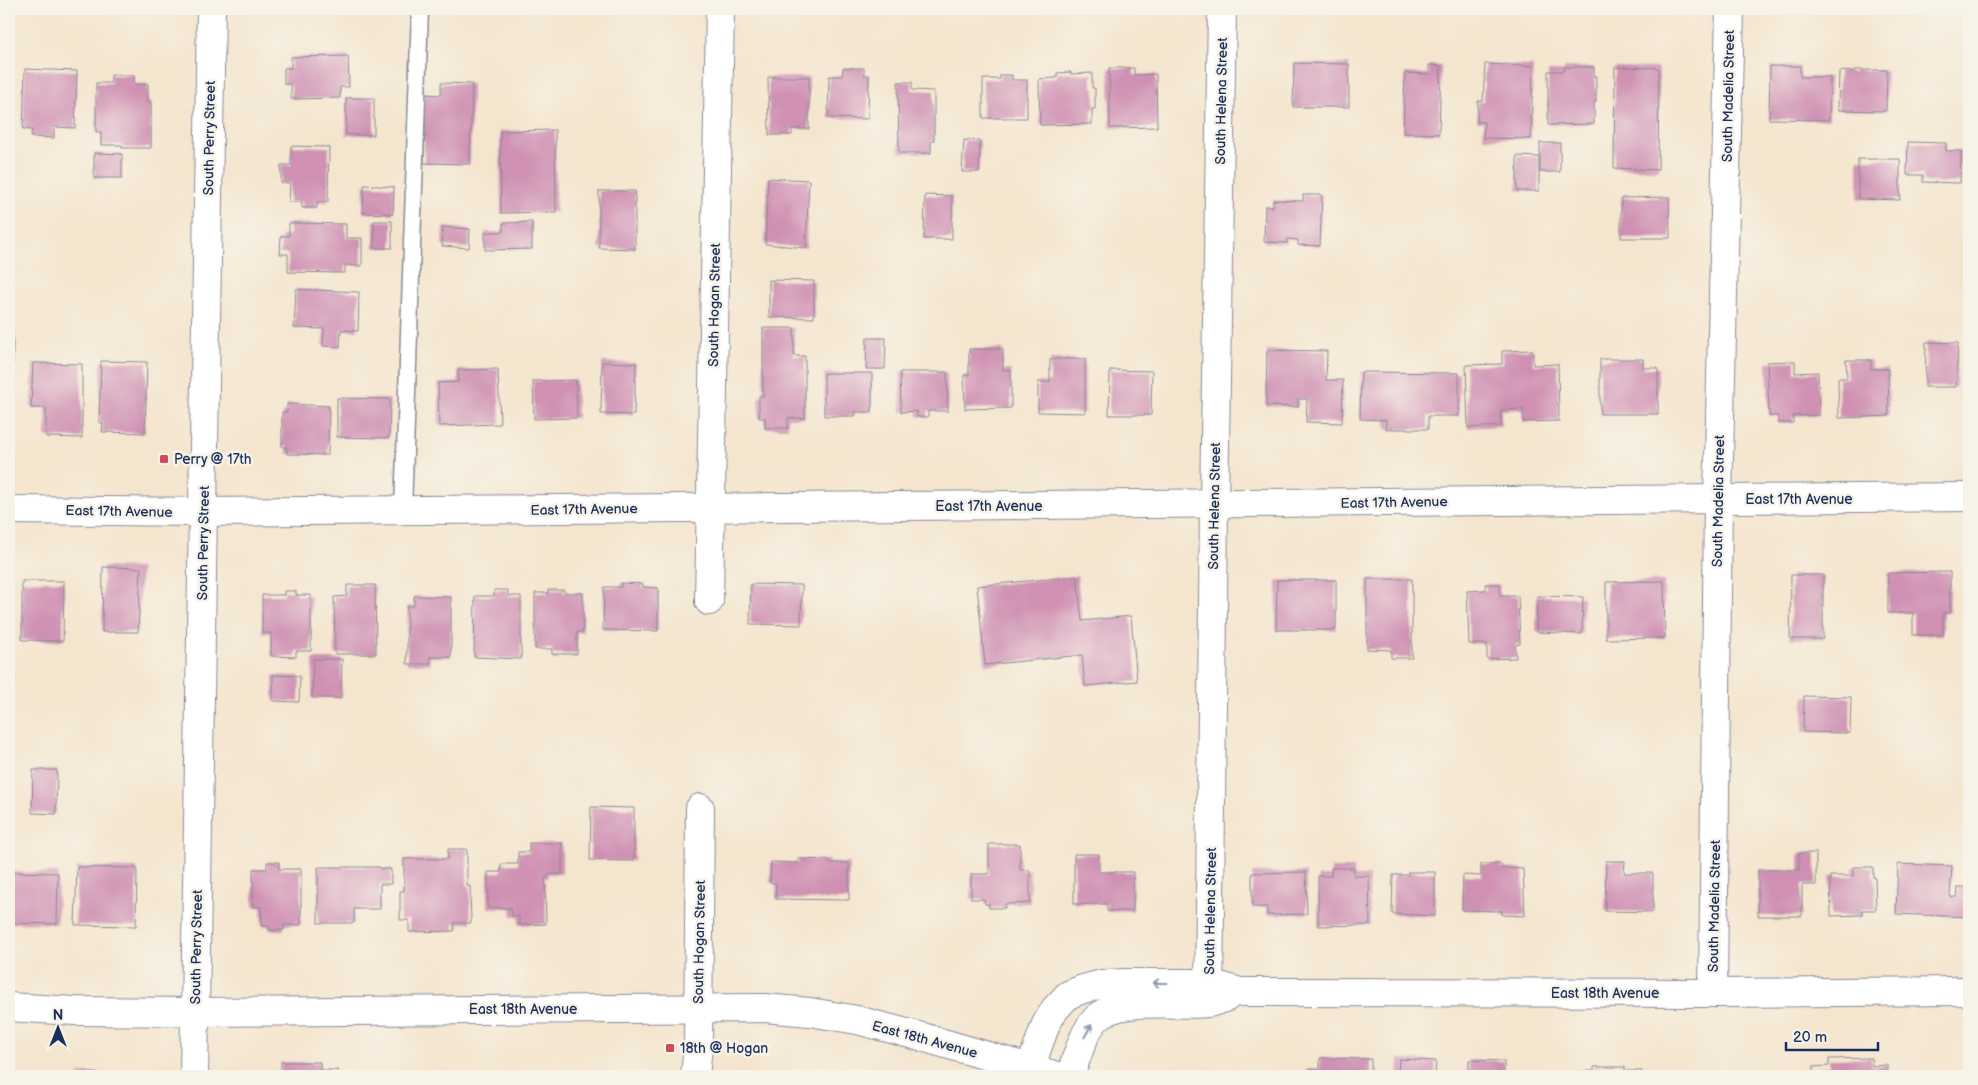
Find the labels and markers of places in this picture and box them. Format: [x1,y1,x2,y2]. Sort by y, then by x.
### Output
place label: Perry @ 17th [174,451,252,468]
marker: Perry @ 17th [158,453,170,465]
place label: 18th @ Hogan [680,1040,768,1057]
marker: 18th @ Hogan [664,1042,676,1054]

